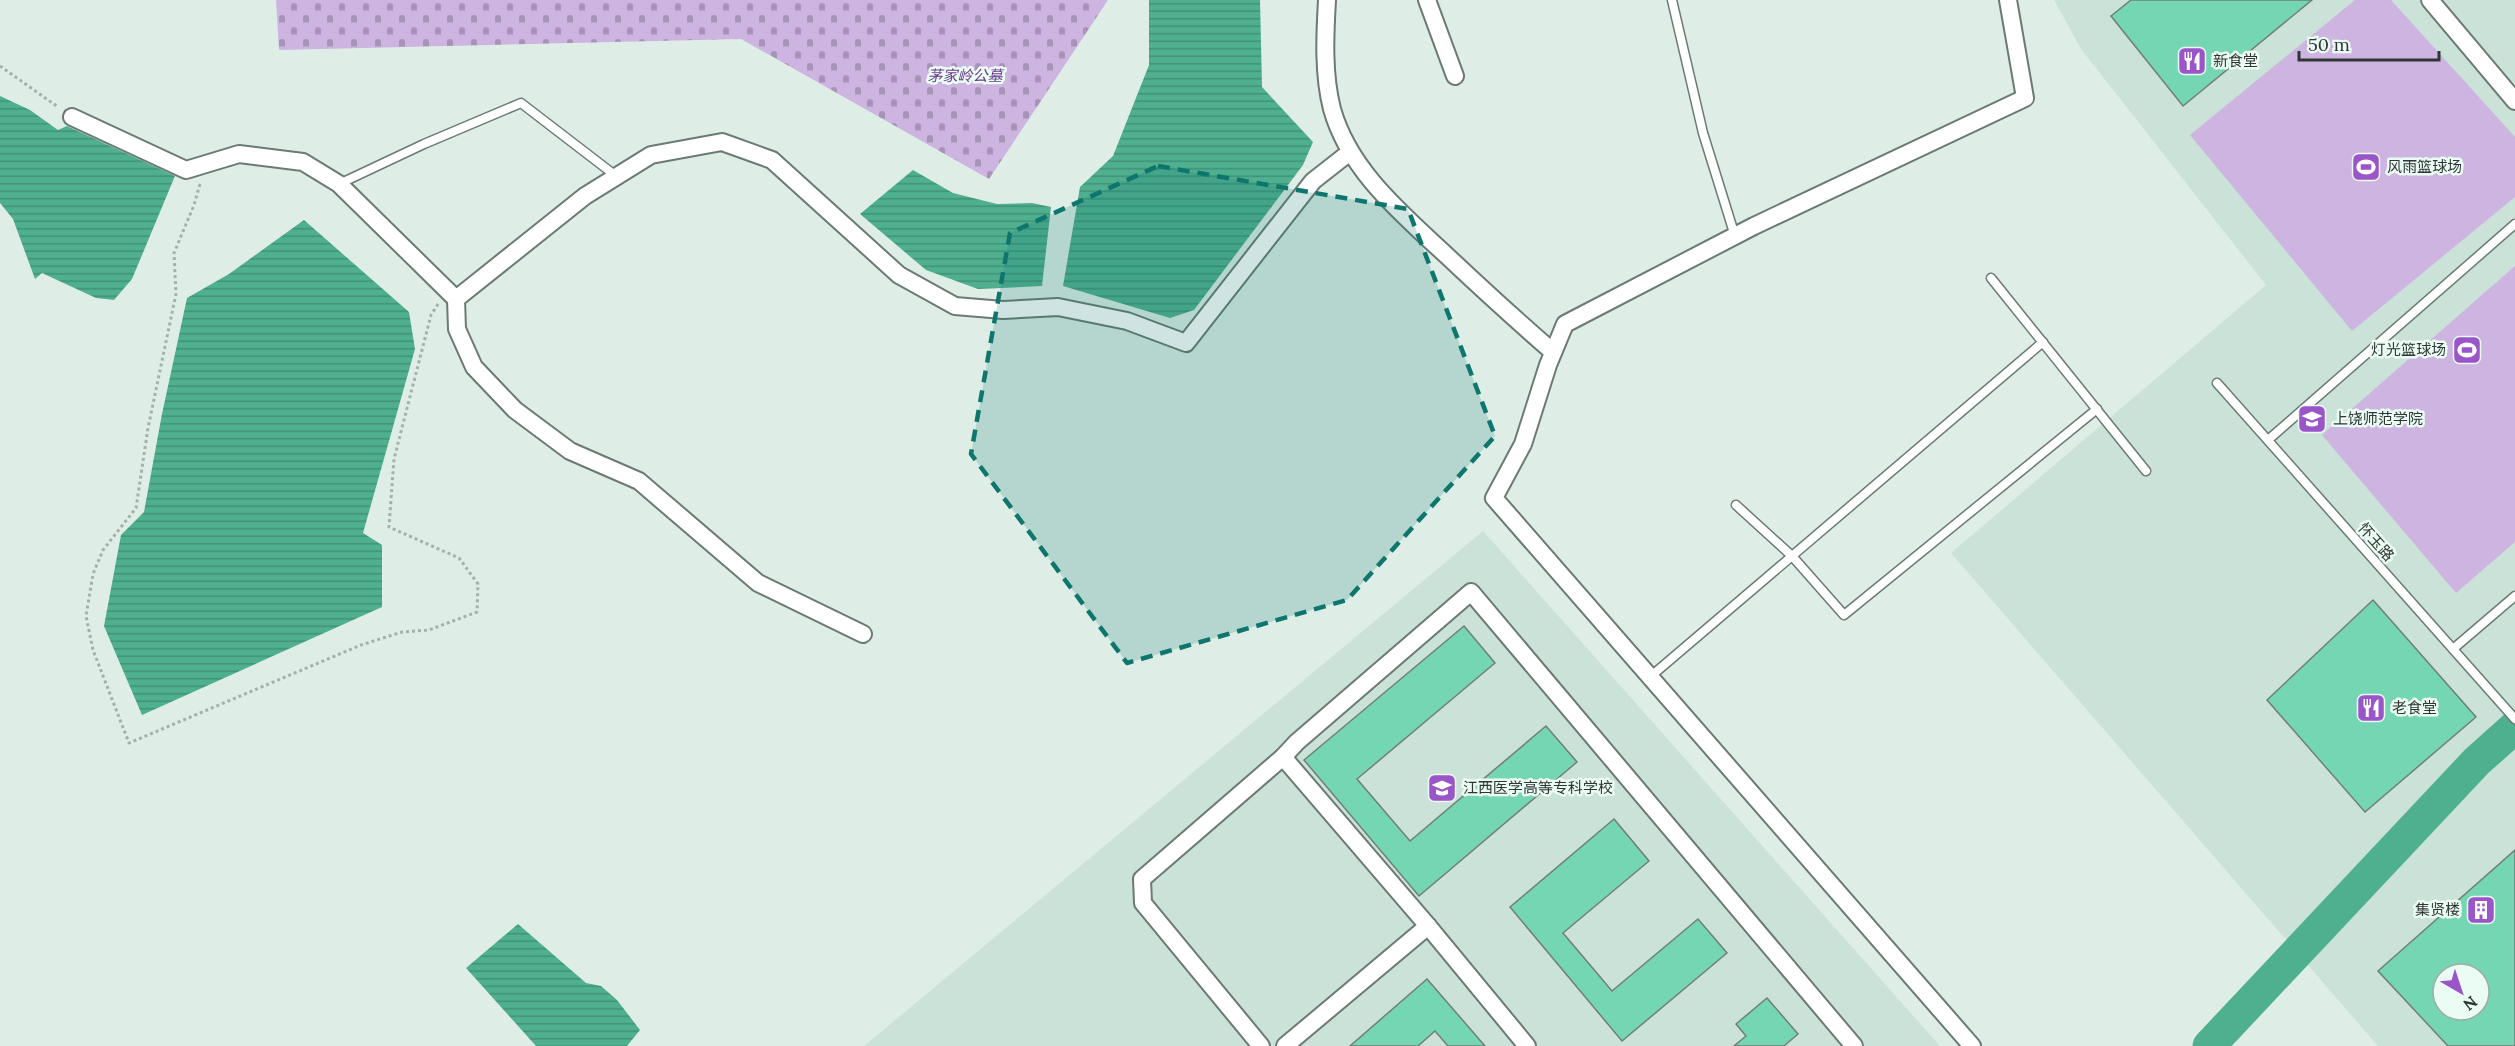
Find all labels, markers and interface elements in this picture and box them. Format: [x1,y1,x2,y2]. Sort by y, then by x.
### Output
scale bar [2299,24,2438,62]
text: 50 m [2308,33,2350,56]
restaurant icon: 新食堂 [2176,45,2208,77]
place label: 新食堂 [2213,51,2258,70]
park label: 茅家岭公墓 [927,66,1004,85]
sports icon: 风雨篮球场 [2350,151,2382,183]
place label: 风雨篮球场 [2387,157,2462,176]
sports icon: 灯光篮球场 [2451,334,2483,366]
place label: 灯光篮球场 [2371,340,2446,359]
school or university icon: 上饶师范学院 [2296,403,2328,435]
place label: 上饶师范学院 [2333,409,2423,428]
street label: 怀玉路 [2354,519,2398,565]
restaurant icon: 老食堂 [2355,692,2387,724]
place label: 老食堂 [2392,698,2437,717]
school or university icon: 江西医学高等专科学校 [1426,772,1458,804]
place label: 江西医学高等专科学校 [1463,778,1613,797]
building icon: 集贤楼 [2465,894,2497,926]
place label: 集贤楼 [2415,900,2460,919]
north arrow [2431,962,2491,1022]
text: N [2459,992,2482,1015]

